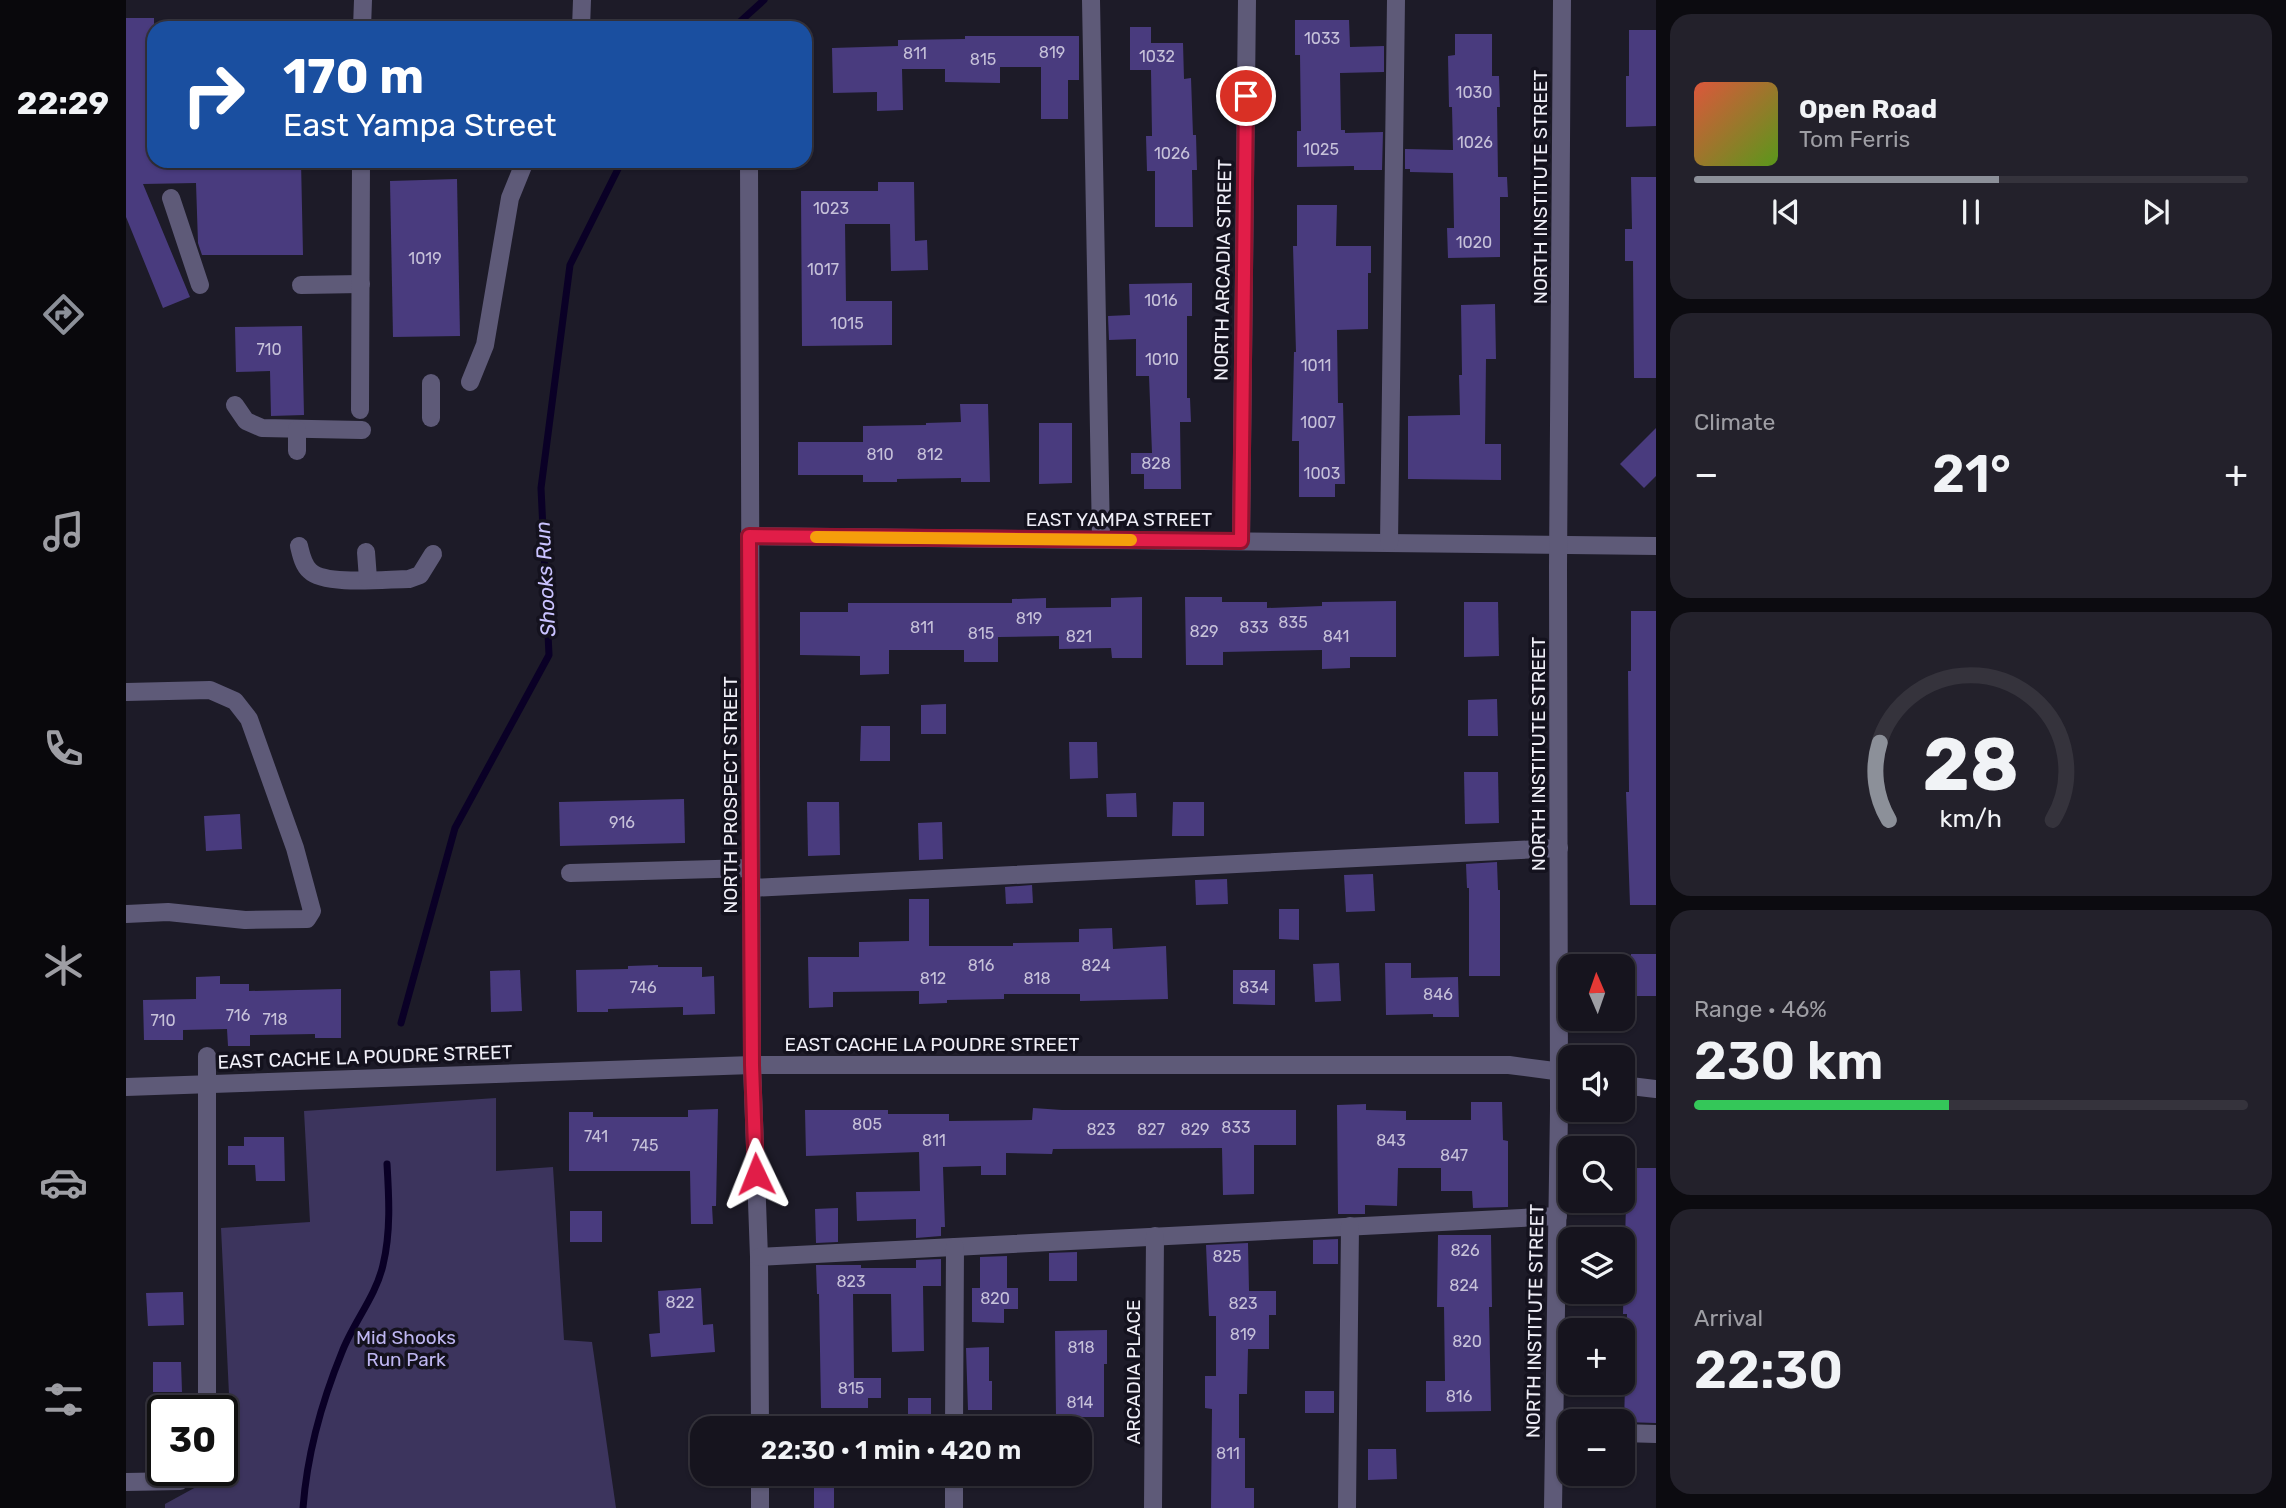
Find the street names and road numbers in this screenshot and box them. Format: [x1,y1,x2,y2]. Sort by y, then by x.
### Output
street label: NORTH INSTITUTE STREET [1529,70,1552,304]
street label: NORTH ARCADIA STREET [1210,159,1236,381]
street label: EAST YAMPA STREET [1026,508,1212,531]
street label: NORTH INSTITUTE STREET [1527,637,1550,871]
street label: NORTH PROSPECT STREET [719,676,742,914]
street label: EAST CACHE LA POUDRE STREET [784,1033,1080,1056]
street label: EAST CACHE LA POUDRE STREET [217,1040,513,1074]
street label: NORTH INSTITUTE STREET [1521,1204,1549,1438]
street label: ARCADIA PLACE [1122,1299,1145,1445]

